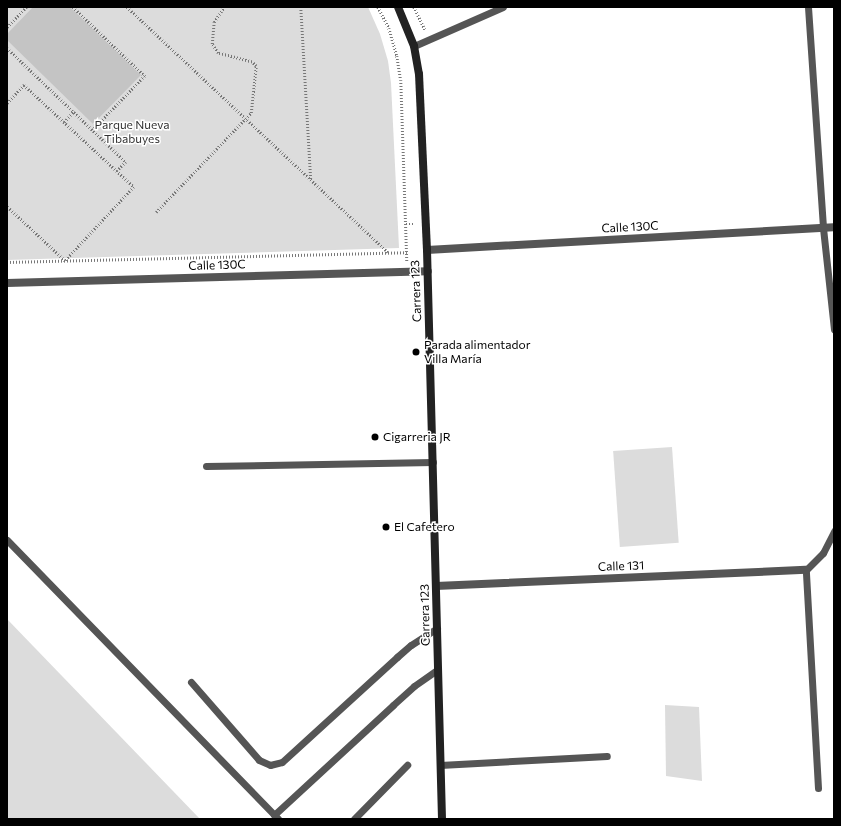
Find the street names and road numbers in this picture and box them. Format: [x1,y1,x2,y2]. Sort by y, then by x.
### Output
street label: Calle 130C [601,218,659,236]
street label: Calle 130C [188,257,246,273]
street label: Carrera 123 [408,260,424,322]
street label: Calle 131 [598,558,644,574]
street label: Carrera 123 [417,584,433,646]

